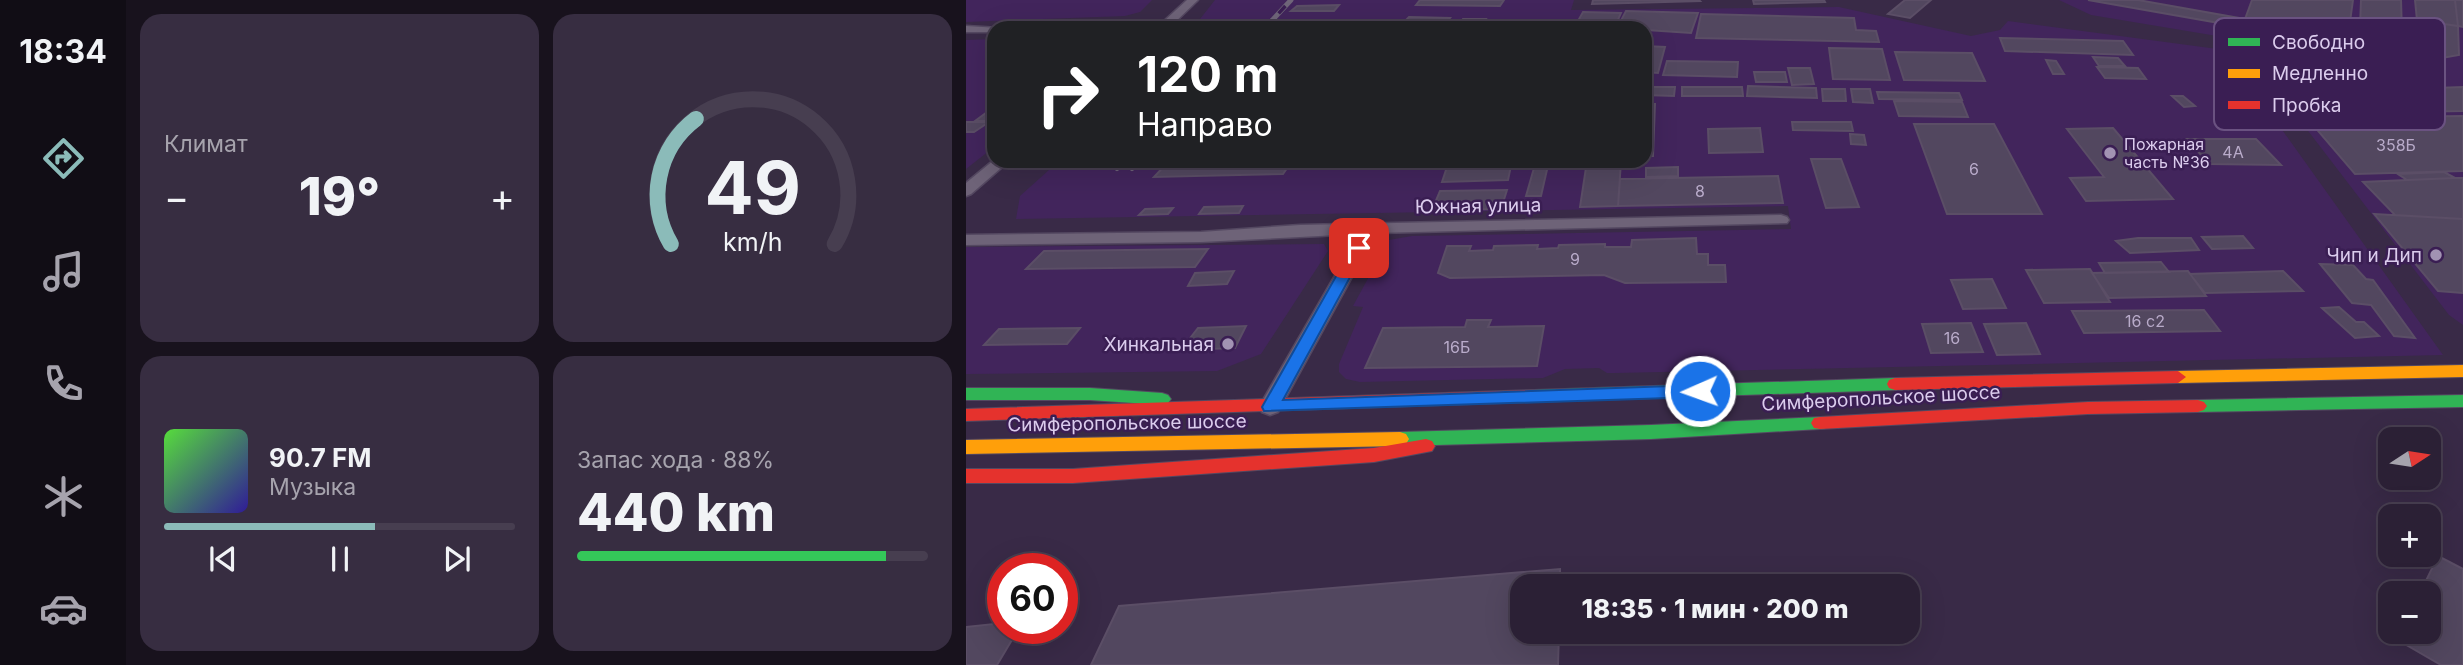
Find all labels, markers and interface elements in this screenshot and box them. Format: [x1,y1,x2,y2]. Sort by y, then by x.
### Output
legend [2214,18,2445,130]
text: Свободно [2272,31,2365,54]
text: 18:34 [19,32,107,71]
text: 120 m [1137,45,1278,104]
icon: right [1022,49,1113,140]
text: Медленно [2272,62,2368,85]
text: Пробка [2272,94,2341,117]
text: Направо [1137,105,1273,144]
text: Климат [164,130,248,158]
icon: directions [39,134,88,183]
place label: Пожарная часть №36 [2124,134,2210,172]
house number: 358Б [2376,135,2416,155]
house number: 4А [2222,142,2244,162]
text: 49 [704,143,801,232]
marker: Пожарная часть №36 [2102,145,2118,161]
house number: 6 [1969,159,1979,179]
text: 19° [299,165,380,228]
text: − [164,174,189,220]
text: + [490,174,515,220]
house number: 8 [1695,181,1705,201]
street label: Южная улица [1415,193,1541,219]
pin [1329,218,1389,278]
text: km/h [723,227,782,257]
icon: arrive [1340,229,1378,267]
place label: Чип и Дип [2326,244,2422,267]
icon: music [39,247,88,296]
marker: Чип и Дип [2428,247,2444,263]
house number: 9 [1570,249,1580,269]
house number: 16 с2 [2125,311,2165,331]
house number: 16 [1944,328,1960,348]
place label: Хинкальная [1104,333,1214,356]
marker: Хинкальная [1220,336,1236,352]
house number: 16Б [1444,337,1470,357]
position arrow [1663,354,1737,428]
icon: phone [39,359,88,408]
street label: Симферопольское шоссе [1761,380,2001,416]
street label: Симферопольское шоссе [1007,409,1247,437]
north arrow [2378,427,2441,490]
map controls [2378,427,2441,644]
text: 90.7 FM [269,442,371,473]
text: Запас хода · 88% [577,446,774,474]
icon: climate [39,472,88,521]
text: Музыка [269,473,356,501]
text: 440 km [577,481,775,544]
button: + [2378,504,2441,567]
icon: previous [204,540,242,578]
icon: pause [321,540,359,578]
icon: next [438,540,476,578]
speed limit sign: 60 [987,553,1078,644]
button: − [2378,581,2441,644]
icon: car [39,584,88,633]
text: 18:35 · 1 мин · 200 m [1581,593,1849,624]

